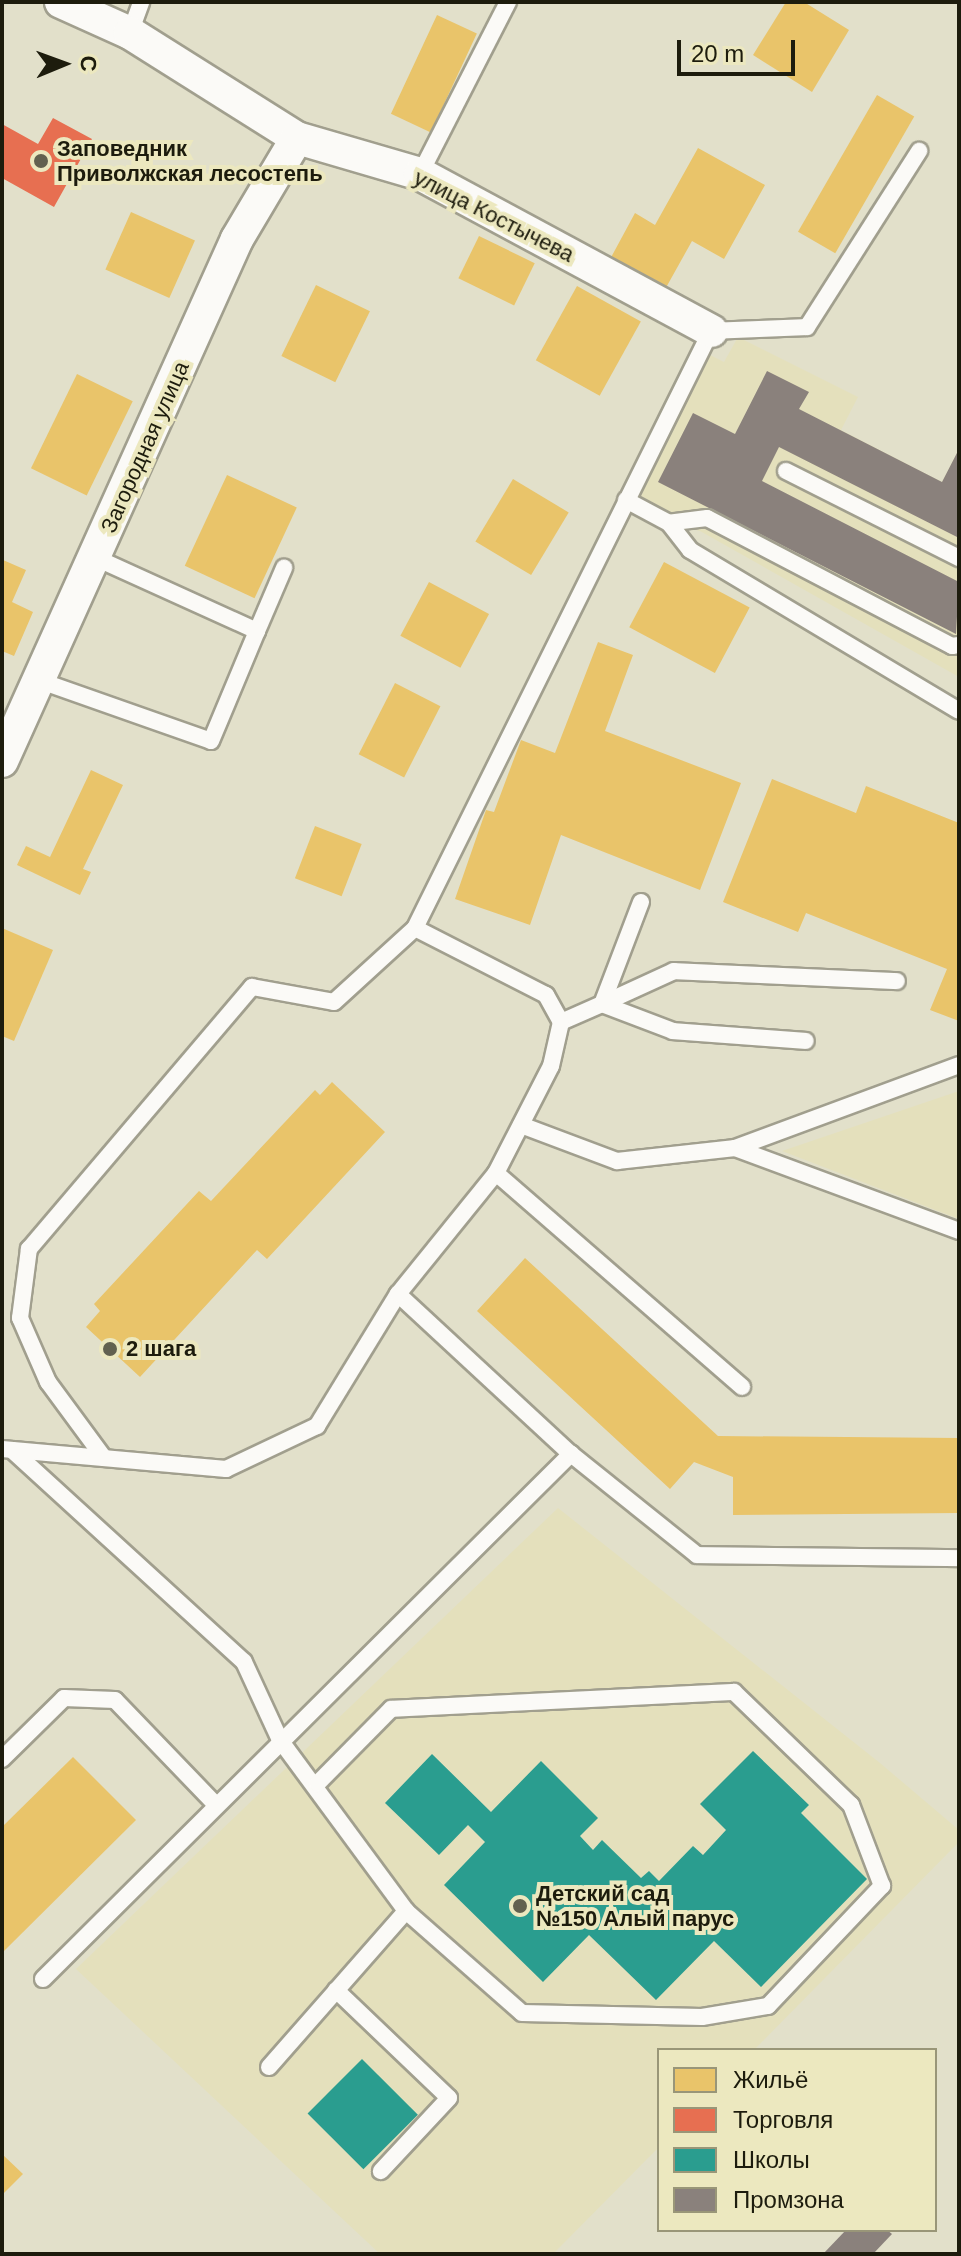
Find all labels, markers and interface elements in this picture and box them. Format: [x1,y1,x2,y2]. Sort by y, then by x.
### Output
north arrow [24,24,104,104]
scale bar [681,24,799,74]
text: 20 m [691,40,744,67]
text: С [76,55,101,72]
place label: Заповедник Приволжская лесостепь [57,135,323,186]
marker: Заповедник Приволжская лесостепь [32,152,50,170]
street label: улица Костычева [410,164,578,268]
street label: Загородная улица [95,357,195,537]
place label: 2 шага [126,1336,196,1362]
marker: 2 шага [101,1340,119,1358]
place label: Детский сад №150 Алый парус [536,1880,734,1932]
marker: Детский сад №150 Алый парус [511,1897,529,1915]
legend [657,2048,937,2232]
text: Жильё [733,2066,808,2093]
text: Торговля [733,2106,833,2133]
text: Школы [733,2146,810,2173]
text: Промзона [733,2186,844,2213]

